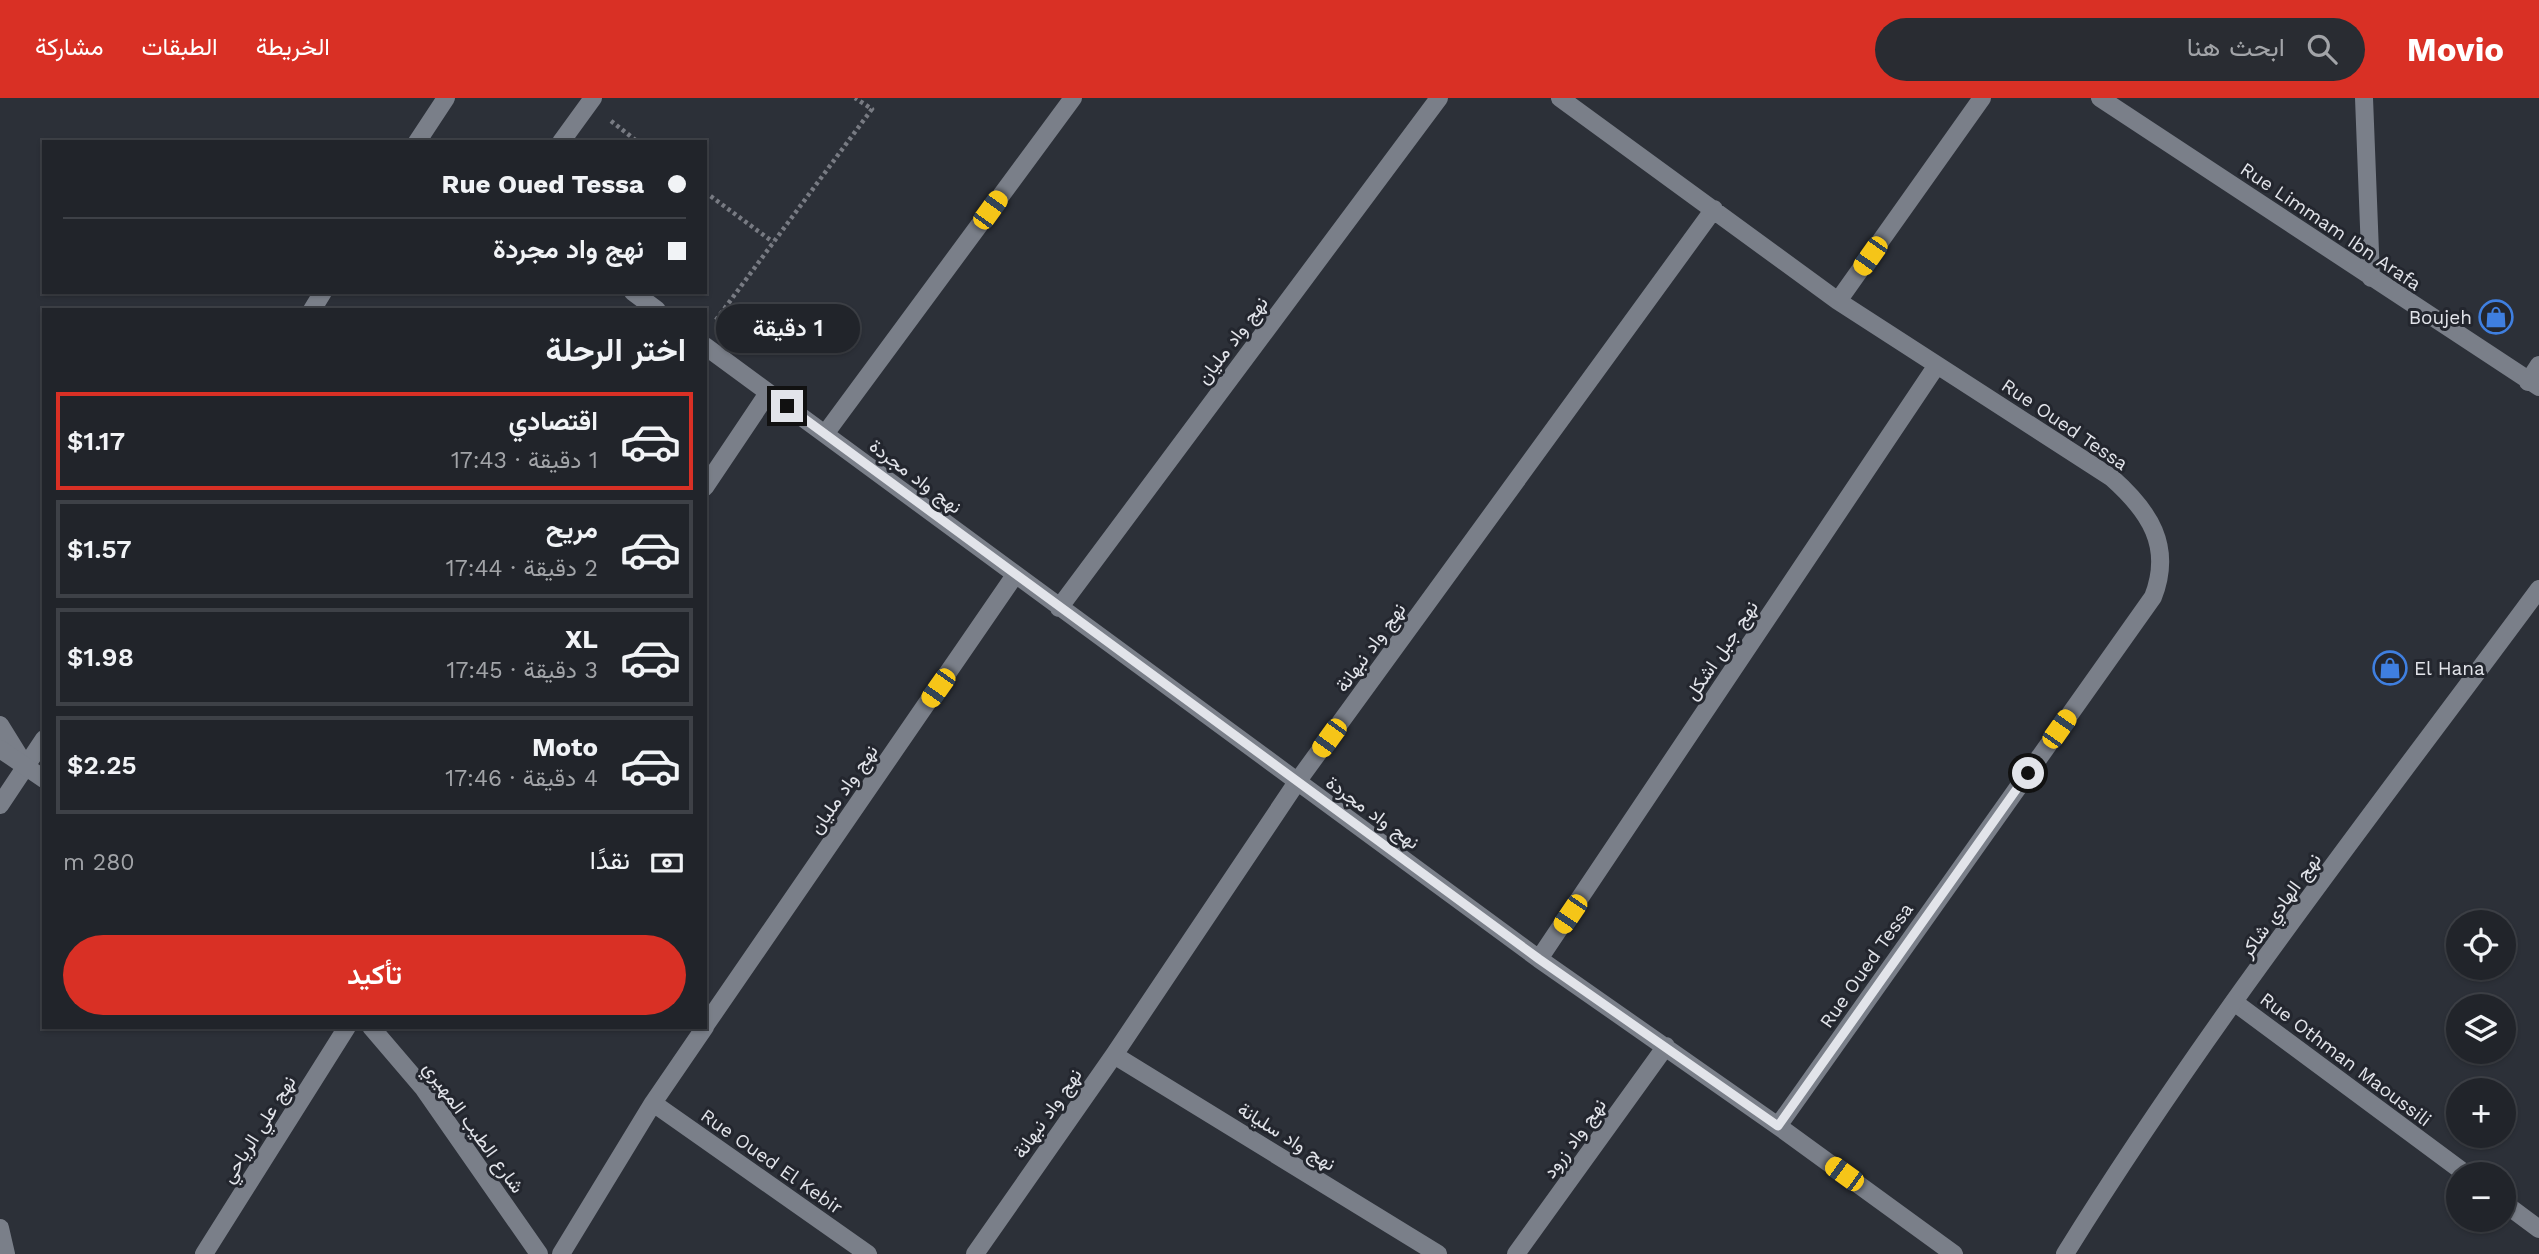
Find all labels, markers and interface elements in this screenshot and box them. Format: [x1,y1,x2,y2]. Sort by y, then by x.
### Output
search box [1875,18,2365,81]
icon: search [2303,30,2341,68]
text: Movio [2407,30,2504,69]
text: ابحث هنا [2187,32,2285,62]
text: مشاركة [35,33,103,61]
text: الطبقات [141,33,218,61]
text: الخريطة [256,33,330,61]
street label: Rue Limmam Ibn Arafa [2236,157,2426,296]
text: Rue Oued Tessa [442,169,644,199]
car [970,187,1011,233]
car [1850,233,1891,279]
text: نهج واد مجردة [493,234,644,264]
street label: نهج واد مليان [1192,292,1274,390]
shop icon: Boujeh [2477,298,2515,336]
callout: 1 دقيقة [715,304,859,354]
place label: Boujeh [2409,306,2472,329]
text: 1 دقيقة [753,315,823,342]
text: اختر الرحلة [546,331,686,369]
street label: Rue Oued Tessa [1997,374,2132,475]
route end [771,390,803,422]
text: اقتصادي [509,406,598,436]
icon: car [619,410,682,473]
text: $1.17 [67,426,125,456]
street label: نهج واد مجردة [864,434,966,520]
text: 1 دقيقة · 17:43 [451,447,598,474]
text: مريح [546,514,598,544]
icon: car [619,518,682,581]
text: $1.57 [67,534,132,564]
text: 2 دقيقة · 17:44 [446,555,598,582]
street label: نهج جبل اشكل [1680,596,1765,705]
street label: نهج واد نبهانة [1330,598,1412,698]
text: XL [565,624,598,654]
icon: car [619,626,682,689]
text: $1.98 [67,642,134,672]
shop icon: El Hana [2371,649,2409,687]
text: 3 دقيقة · 17:45 [446,657,598,684]
place label: El Hana [2414,657,2485,680]
car [918,665,959,711]
car [2039,706,2080,752]
car [1309,715,1350,761]
text: Moto [532,732,598,762]
icon: car [619,734,682,797]
street label: نهج واد مليان [804,740,884,840]
text: $2.25 [67,750,137,780]
route start [2012,757,2044,789]
text: 4 دقيقة · 17:46 [445,765,598,792]
street label: نهج واد مجردة [1320,771,1424,856]
icon: cash [648,844,686,882]
text: نقدًا [590,845,630,875]
text: 280 m [63,849,135,876]
street label: نهج الهادي شاكر [2234,849,2329,965]
car [1550,891,1591,937]
street label: Rue Oued Tessa [1815,898,1918,1032]
map controls [2446,910,2516,1232]
button: locate [2446,910,2516,980]
button: تأكيد [63,935,686,1015]
street label: Rue Othman Maoussili [2255,987,2436,1131]
button: layers [2446,994,2516,1064]
street label: شارع الطيب المهيري [415,1057,529,1200]
street label: نهج واد نبهانة [1008,1064,1088,1164]
street label: نهج علي الرياحي [216,1071,304,1189]
button: + [2446,1078,2516,1148]
street label: نهج واد زرود [1538,1094,1613,1184]
street label: نهج واد سليانة [1233,1097,1340,1177]
street label: Rue Oued El Kebir [696,1104,847,1219]
car [1821,1153,1868,1195]
button: − [2446,1162,2516,1232]

